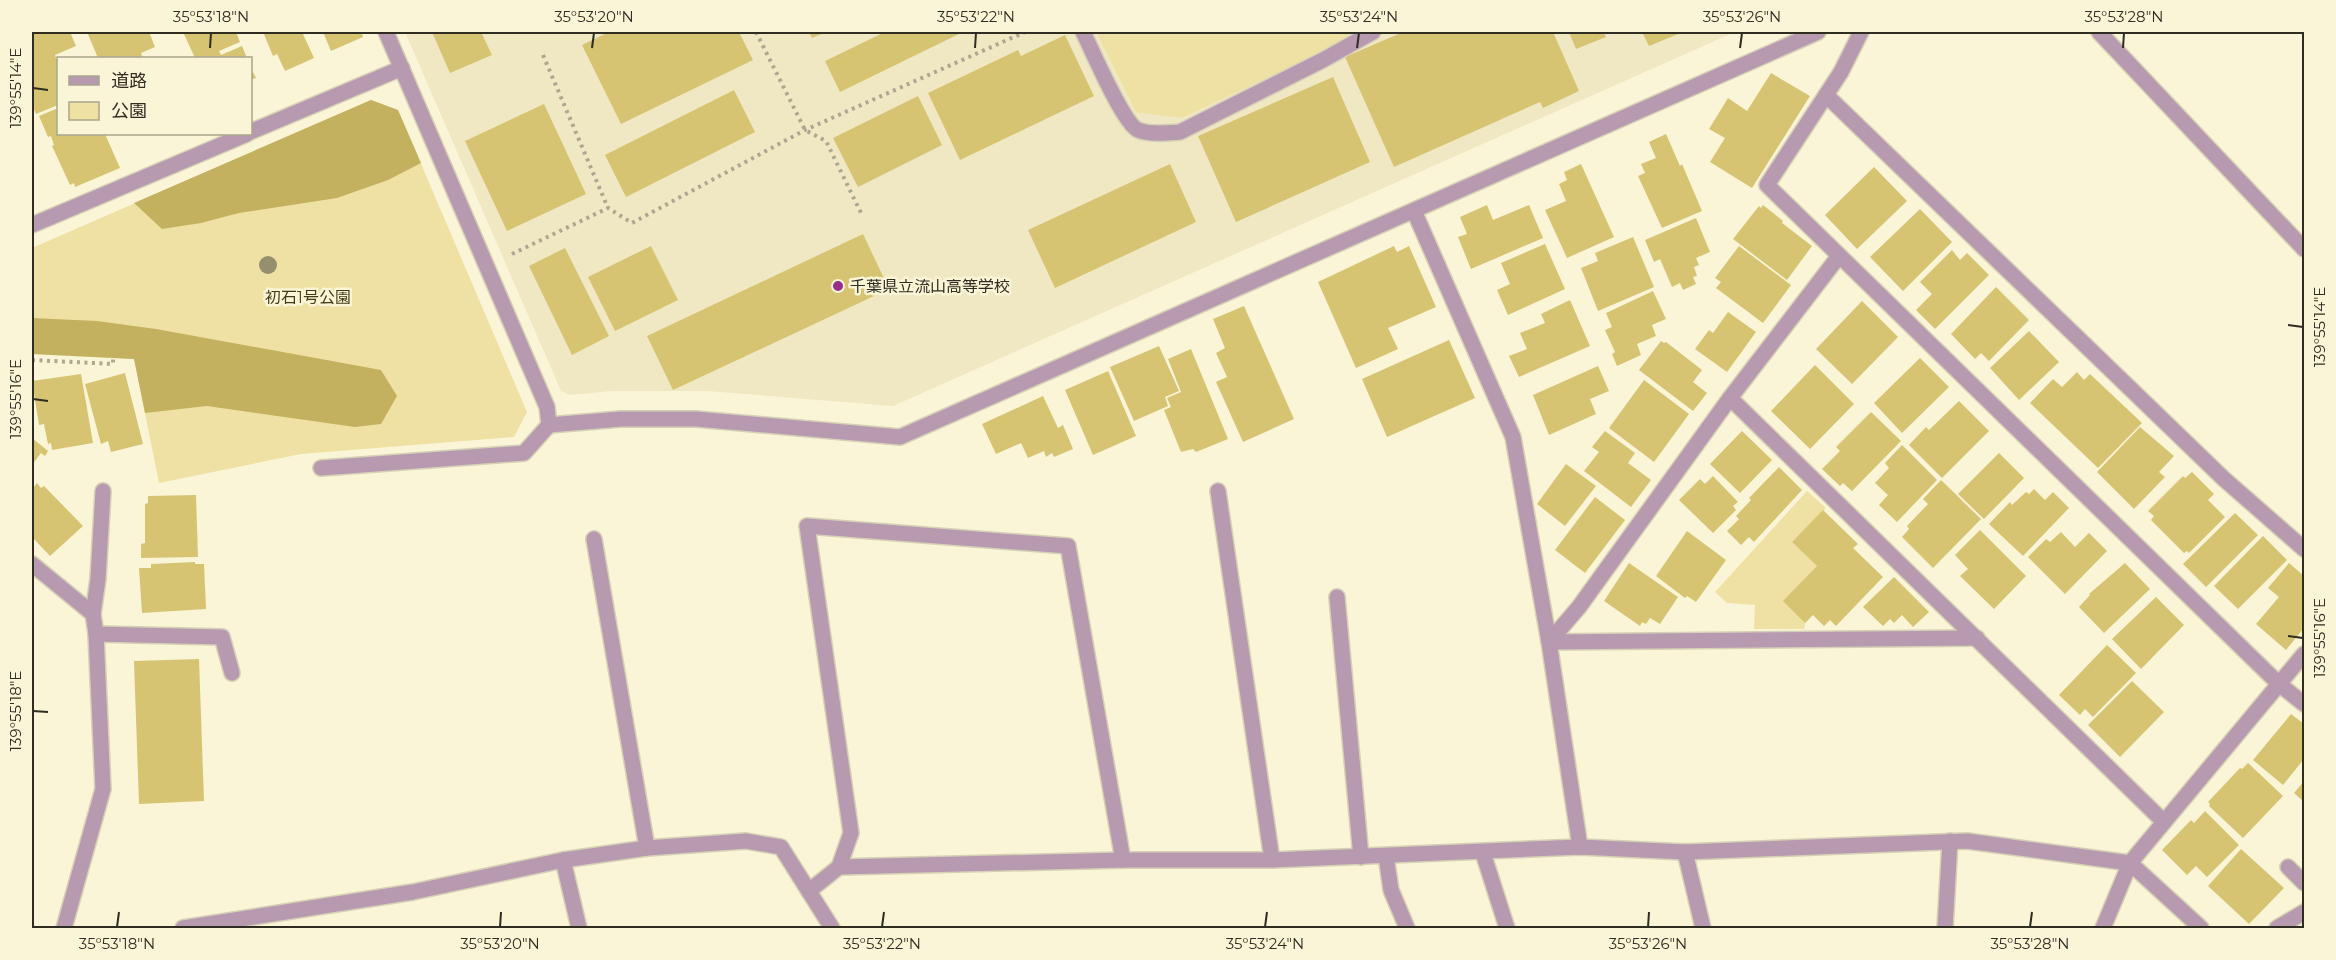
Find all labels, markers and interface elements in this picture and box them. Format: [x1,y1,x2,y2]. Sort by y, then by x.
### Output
text: 35°53'18"N [173,7,249,26]
text: 35°53'20"N [554,7,634,26]
text: 35°53'22"N [937,7,1015,26]
text: 35°53'24"N [1320,7,1398,26]
text: 35°53'26"N [1703,7,1781,26]
text: 35°53'28"N [2084,7,2164,26]
text: 139°55'14"E [6,48,25,128]
legend [57,57,252,135]
text: 道路 [111,70,147,92]
text: 公園 [111,100,147,122]
place label: 千葉県立流山高等学校 [850,277,1010,296]
marker: 千葉県立流山高等学校 [831,279,845,293]
text: 139°55'14"E [2310,287,2329,367]
park label: 初石1号公園 [265,288,351,307]
text: 139°55'16"E [6,359,25,439]
text: 139°55'16"E [2310,598,2329,678]
text: 139°55'18"E [6,671,25,751]
text: 35°53'18"N [79,934,155,953]
text: 35°53'20"N [460,934,540,953]
text: 35°53'22"N [843,934,921,953]
text: 35°53'24"N [1226,934,1304,953]
text: 35°53'26"N [1609,934,1687,953]
text: 35°53'28"N [1990,934,2070,953]

